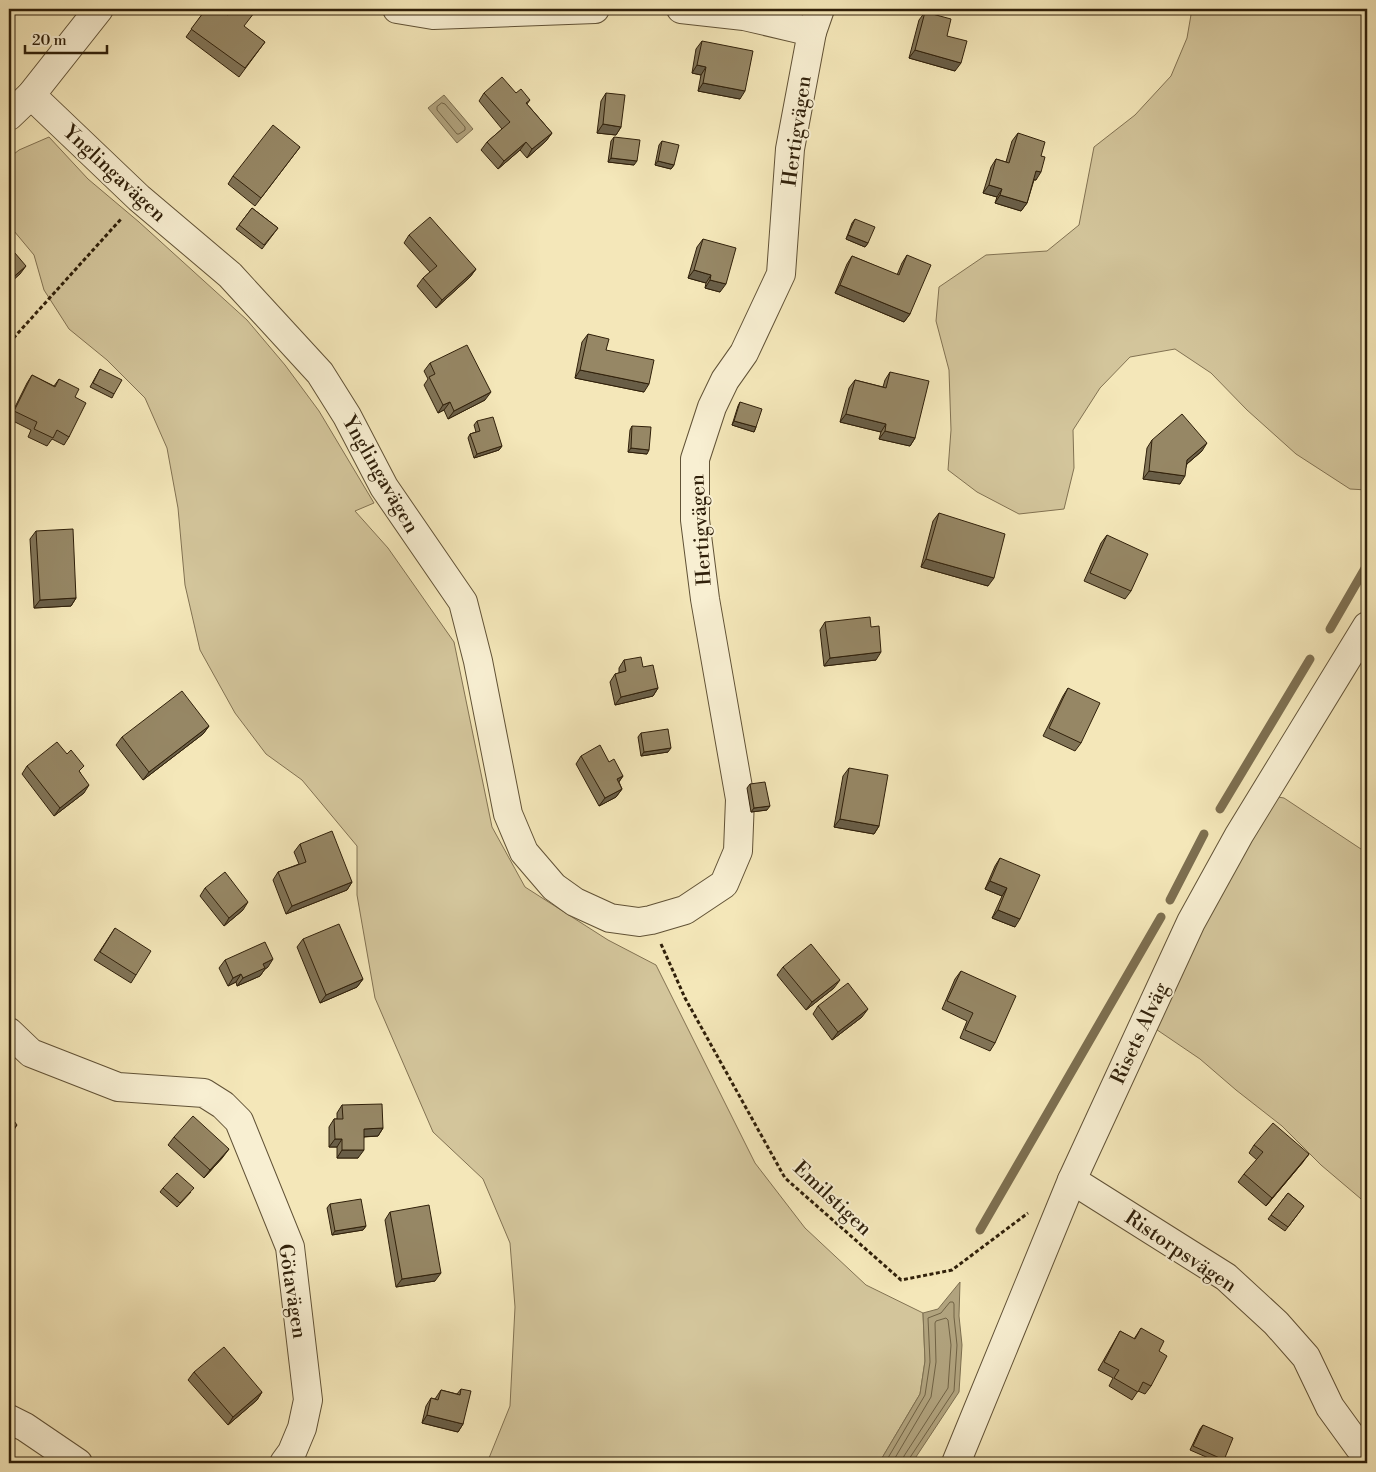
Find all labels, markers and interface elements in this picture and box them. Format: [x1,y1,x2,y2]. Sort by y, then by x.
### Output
scale bar [25,22,108,54]
text: 20 m [32,31,67,50]
street label: Hertigvägen [777,74,818,188]
street label: Ynglingavägen [57,119,171,228]
street label: Ynglingavägen [335,411,423,538]
street label: Hertigvägen [685,473,718,586]
street label: Risets Alväg [1106,978,1175,1088]
street label: Emilstigen [787,1156,877,1242]
street label: Ristorpsvägen [1119,1206,1241,1299]
street label: Götavägen [272,1242,311,1340]

